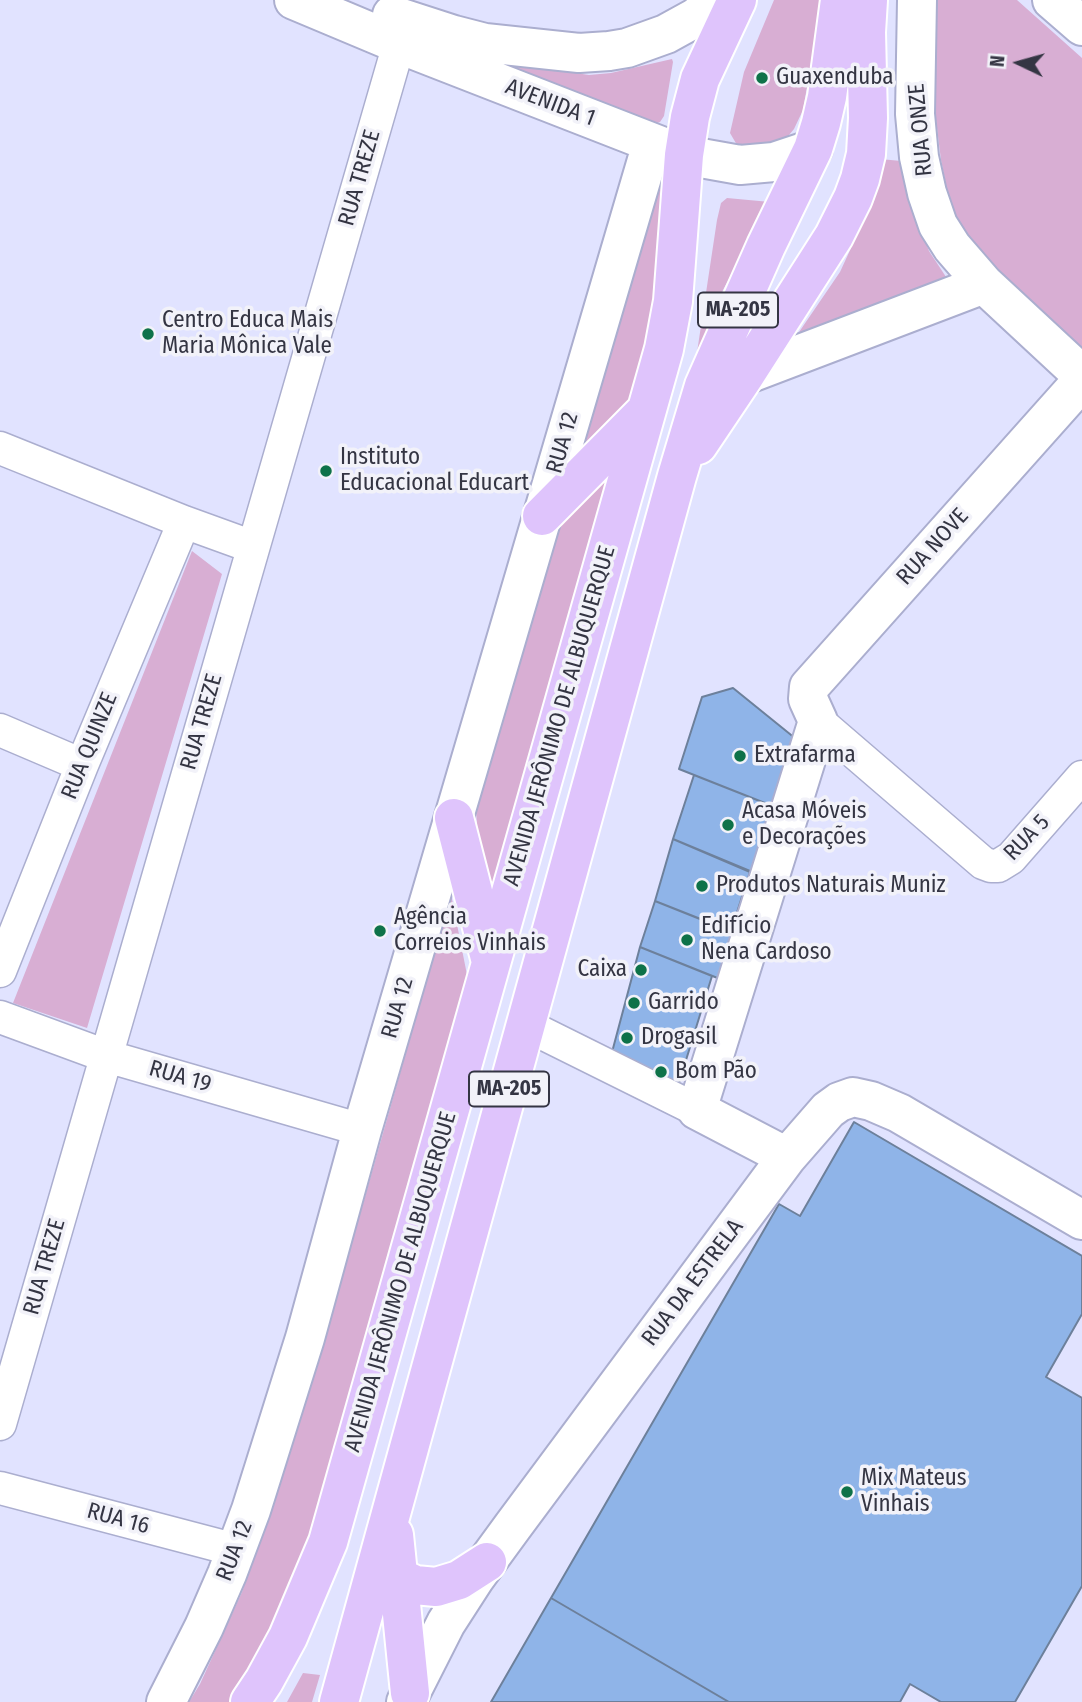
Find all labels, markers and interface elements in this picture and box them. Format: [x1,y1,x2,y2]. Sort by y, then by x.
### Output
north arrow [984,28,1054,98]
text: N [986,54,1010,68]
place label: Guaxenduba [776,64,893,92]
marker: Guaxenduba [754,70,770,86]
street label: AVENIDA 1 [501,73,599,133]
street label: RUA ONZE [903,82,939,178]
street label: RUA TREZE [333,127,387,229]
road number: MA-205 [698,292,778,328]
place label: Centro Educa Mais Maria Mônica Vale [162,307,333,361]
marker: Centro Educa Mais Maria Mônica Vale [140,326,156,342]
street label: RUA 12 [541,409,585,477]
place label: Instituto Educacional Educart [340,444,529,498]
marker: Instituto Educacional Educart [318,463,334,479]
street label: RUA NOVE [891,503,975,591]
street label: AVENIDA JERÔNIMO DE ALBUQUERQUE [498,543,622,889]
street label: RUA TREZE [175,671,229,773]
street label: RUA QUINZE [56,689,124,803]
place label: Extrafarma [754,742,856,770]
marker: Extrafarma [732,748,748,764]
place label: Acasa Móveis e Decorações [742,798,867,852]
street label: RUA 5 [998,809,1056,867]
marker: Acasa Móveis e Decorações [720,817,736,833]
place label: Produtos Naturais Muniz [716,872,946,900]
marker: Produtos Naturais Muniz [694,878,710,894]
place label: Agência Correios Vinhais [394,904,546,958]
place label: Edifício Nena Cardoso [701,913,832,967]
marker: Agência Correios Vinhais [372,923,388,939]
marker: Edifício Nena Cardoso [679,932,695,948]
place label: Caixa [577,956,627,984]
marker: Caixa [633,962,649,978]
street label: RUA 12 [376,974,420,1042]
place label: Garrido [648,989,719,1017]
marker: Garrido [626,995,642,1011]
place label: Drogasil [641,1024,717,1052]
marker: Drogasil [619,1030,635,1046]
street label: RUA 19 [146,1055,214,1099]
place label: Bom Pão [675,1058,757,1086]
marker: Bom Pão [653,1064,669,1080]
road number: MA-205 [469,1072,549,1106]
street label: AVENIDA JERÔNIMO DE ALBUQUERQUE [339,1109,463,1455]
street label: RUA DA ESTRELA [636,1214,750,1352]
street label: RUA TREZE [18,1216,72,1318]
place label: Mix Mateus Vinhais [861,1465,967,1519]
marker: Mix Mateus Vinhais [839,1484,855,1500]
street label: RUA 16 [84,1497,152,1541]
street label: RUA 12 [211,1517,259,1585]

